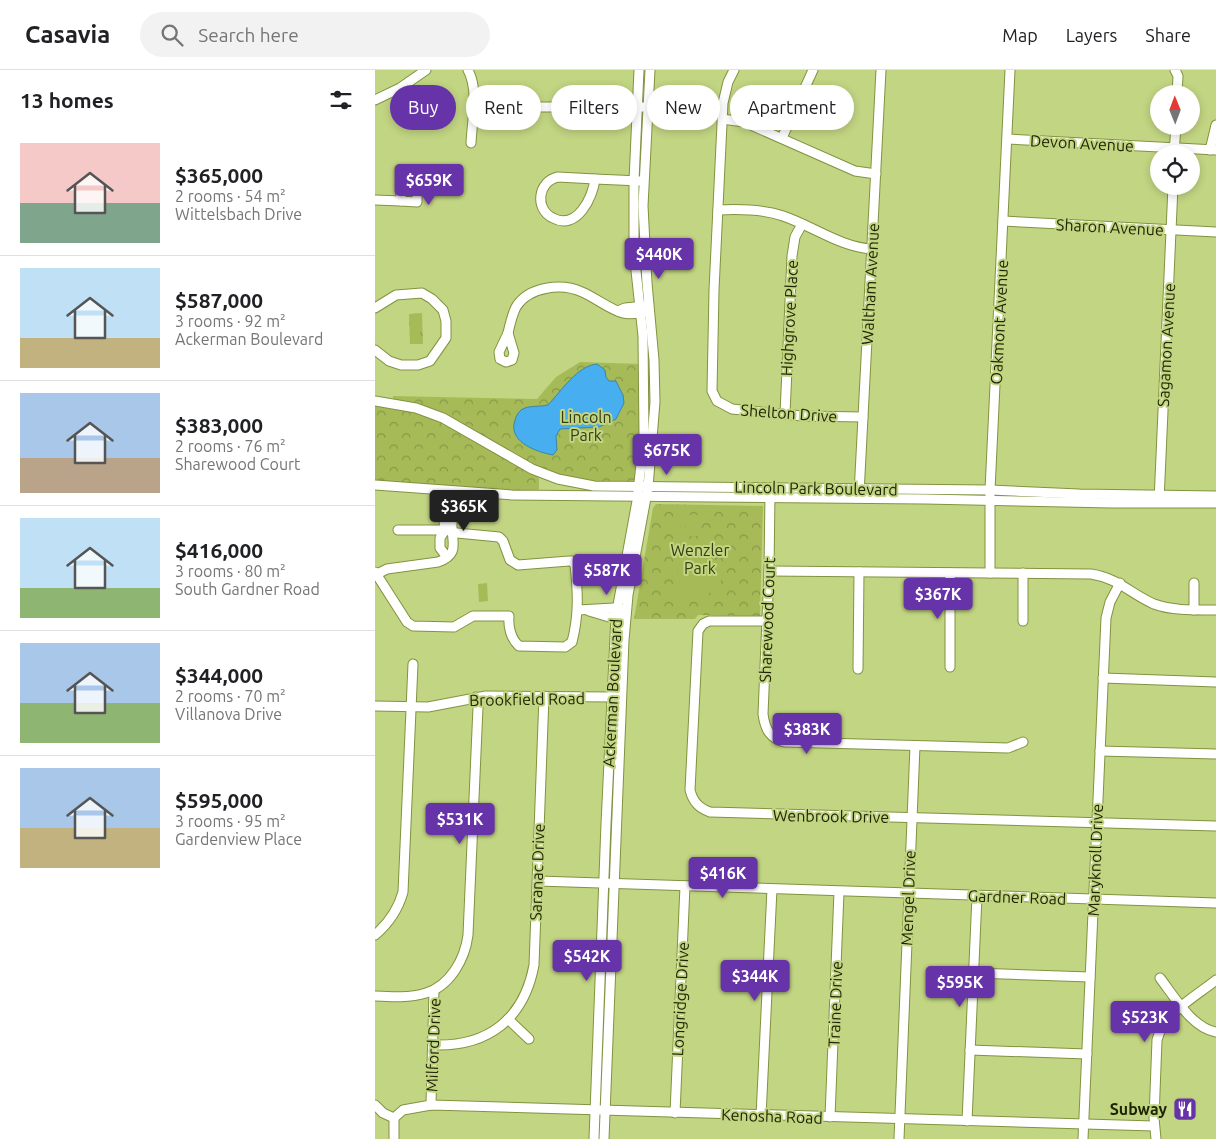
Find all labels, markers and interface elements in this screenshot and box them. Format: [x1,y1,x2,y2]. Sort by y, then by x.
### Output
search box [140,12,490,57]
text: Casavia [25,21,110,48]
icon: search [158,21,186,49]
text: Search here [198,24,299,46]
text: Map [1002,25,1038,45]
text: Layers [1066,25,1117,45]
text: Share [1145,25,1191,45]
chip: Buy [390,85,456,130]
chip: Rent [466,85,541,130]
chip: Filters [551,85,637,130]
chip: New [647,85,720,130]
chip: Apartment [730,85,854,130]
north arrow [1150,85,1200,135]
map controls [1150,85,1200,195]
icon: filters [327,86,355,114]
text: 13 homes [20,88,114,112]
street label: Devon Avenue [1030,131,1134,155]
button: locate [1150,145,1200,195]
icon: home [60,163,120,223]
text: $365,000 [175,163,263,187]
pin: $659K [394,164,464,206]
text: $659K [406,171,452,189]
text: 2 rooms · 54 m² [175,187,286,205]
text: Wittelsbach Drive [175,205,302,223]
street label: Sharon Avenue [1056,215,1164,239]
street label: Waltham Avenue [858,223,882,345]
pin: $440K [624,238,694,280]
text: $440K [636,245,682,263]
street label: Highgrove Place [777,259,801,377]
street label: Oakmont Avenue [987,259,1011,385]
street label: Sagamon Avenue [1154,283,1178,407]
icon: home [60,288,120,348]
text: $587,000 [175,288,263,312]
text: 3 rooms · 92 m² [175,312,286,330]
text: Ackerman Boulevard [175,330,323,348]
street label: Shelton Drive [740,401,838,425]
park label: Lincoln Park [560,408,612,444]
icon: home [60,413,120,473]
text: $383,000 [175,413,263,437]
pin: $675K [632,434,702,476]
text: 2 rooms · 76 m² [175,437,286,455]
text: $675K [644,441,690,459]
text: Sharewood Court [175,455,300,473]
street label: Lincoln Park Boulevard [734,478,898,498]
pin: $365K [429,490,499,532]
text: $365K [441,497,487,515]
icon: home [60,538,120,598]
text: $416,000 [175,538,263,562]
park label: Wenzler Park [671,541,729,577]
pin: $587K [572,554,642,596]
street label: Sharewood Court [756,556,778,683]
text: $587K [584,561,630,579]
text: 3 rooms · 80 m² [175,562,286,580]
pin: $367K [903,578,973,620]
text: South Gardner Road [175,580,320,598]
text: $367K [915,585,961,603]
street label: Ackerman Boulevard [599,618,625,768]
icon: home [60,663,120,723]
text: $344,000 [175,663,263,687]
text: 2 rooms · 70 m² [175,687,286,705]
street label: Brookfield Road [469,689,585,709]
text: Villanova Drive [175,705,282,723]
pin: $383K [772,712,842,755]
text: $383K [784,720,830,738]
icon: home [60,788,120,848]
text: $595,000 [175,788,263,812]
pin: $531K [425,802,495,845]
street label: Maryknoll Drive [1084,803,1106,917]
street label: Wenbrook Drive [773,806,889,826]
text: $531K [437,810,483,828]
text: 3 rooms · 95 m² [175,812,286,830]
street label: Saranac Drive [526,823,548,921]
text: Gardenview Place [175,830,302,848]
street label: Mengel Drive [897,850,919,946]
pin: $416K [688,856,758,899]
text: $416K [700,864,746,882]
street label: Gardner Road [967,886,1067,908]
pin: $542K [552,940,622,982]
street label: Longridge Drive [668,941,692,1057]
text: $542K [564,947,610,965]
pin: $344K [720,960,790,1002]
street label: Traine Drive [825,961,845,1047]
pin: $595K [925,966,995,1008]
text: $344K [732,967,778,985]
text: $595K [937,973,983,991]
street label: Milford Drive [422,998,444,1092]
pin: $523K [1110,1000,1180,1043]
text: $523K [1122,1008,1168,1026]
restaurant icon: Subway [1172,1096,1198,1122]
place label: Subway [1110,1100,1168,1118]
street label: Kenosha Road [721,1105,823,1127]

